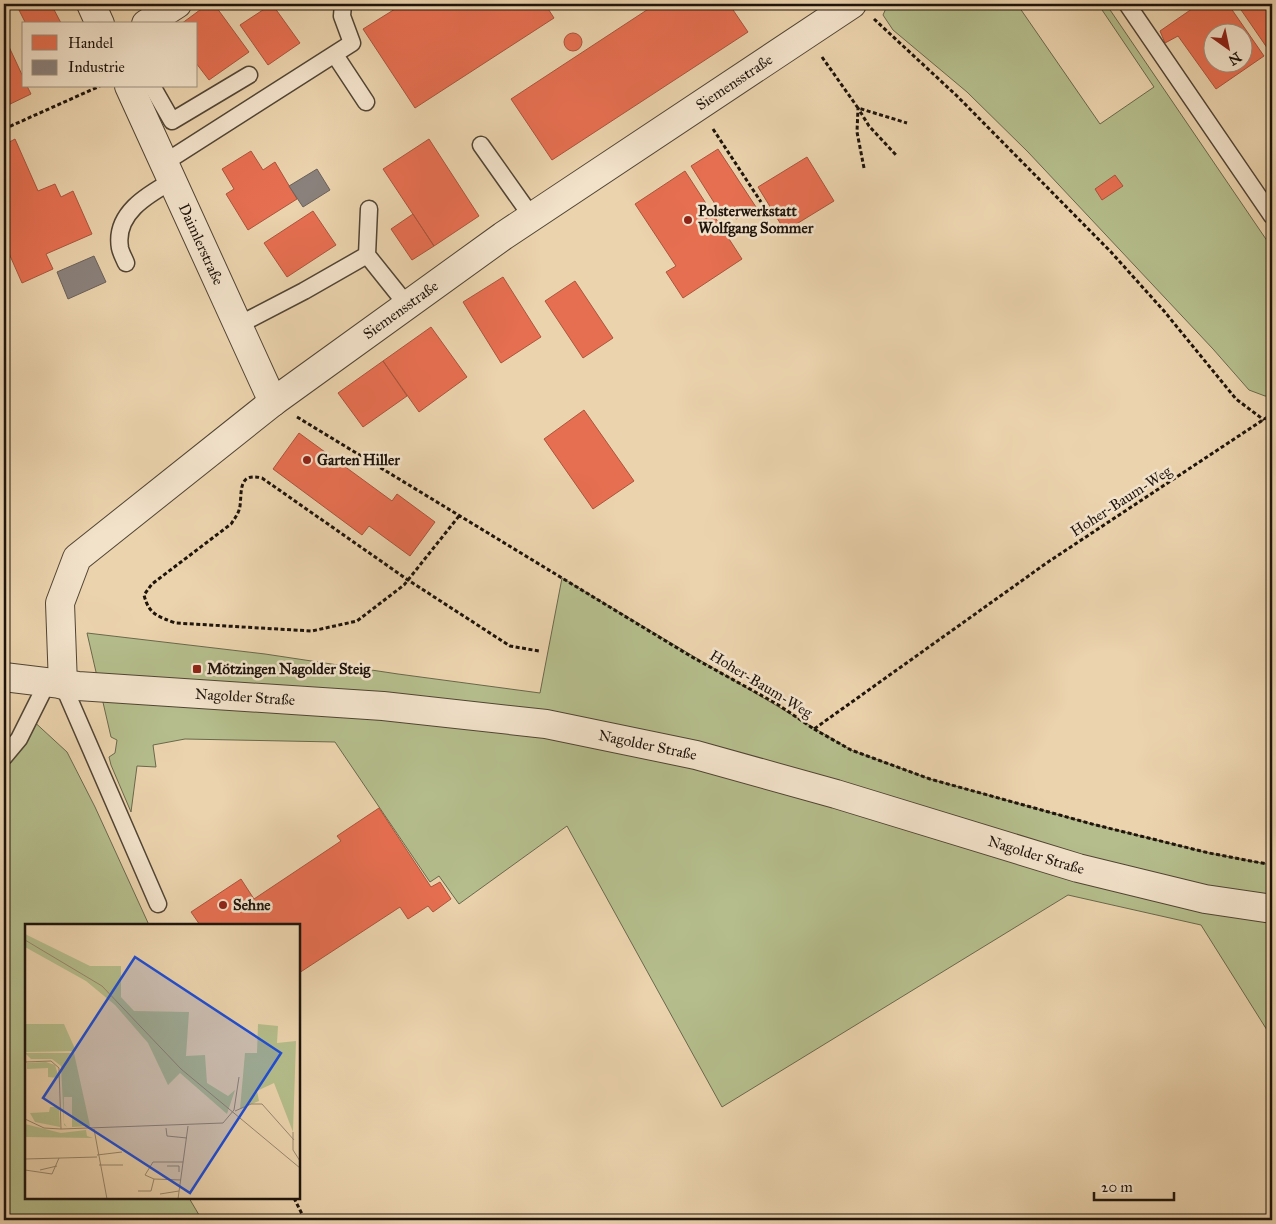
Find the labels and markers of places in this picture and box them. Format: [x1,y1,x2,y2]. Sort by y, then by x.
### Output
place label: Polsterwerkstatt Wolfgang Sommer [698,202,814,238]
marker: Polsterwerkstatt Wolfgang Sommer [682,214,694,226]
place label: Garten Hiller [317,451,400,469]
marker: Garten Hiller [301,454,313,466]
place label: Mötzingen Nagolder Steig [207,660,371,679]
marker: Mötzingen Nagolder Steig [191,663,203,675]
place label: Sehne [233,896,271,914]
marker: Sehne [217,899,229,911]

